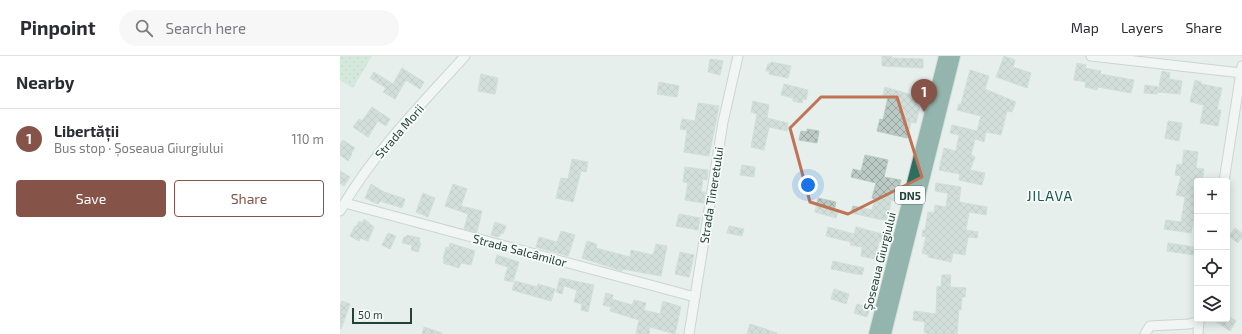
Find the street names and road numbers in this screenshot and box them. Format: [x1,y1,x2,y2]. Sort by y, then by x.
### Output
street label: Strada Morii [372,101,426,161]
street label: Strada Tineretului [696,146,726,244]
road number: DN5 [895,186,925,204]
street label: Șoseaua Giurgiului [860,210,900,312]
street label: Strada Salcâmilor [471,231,569,269]

